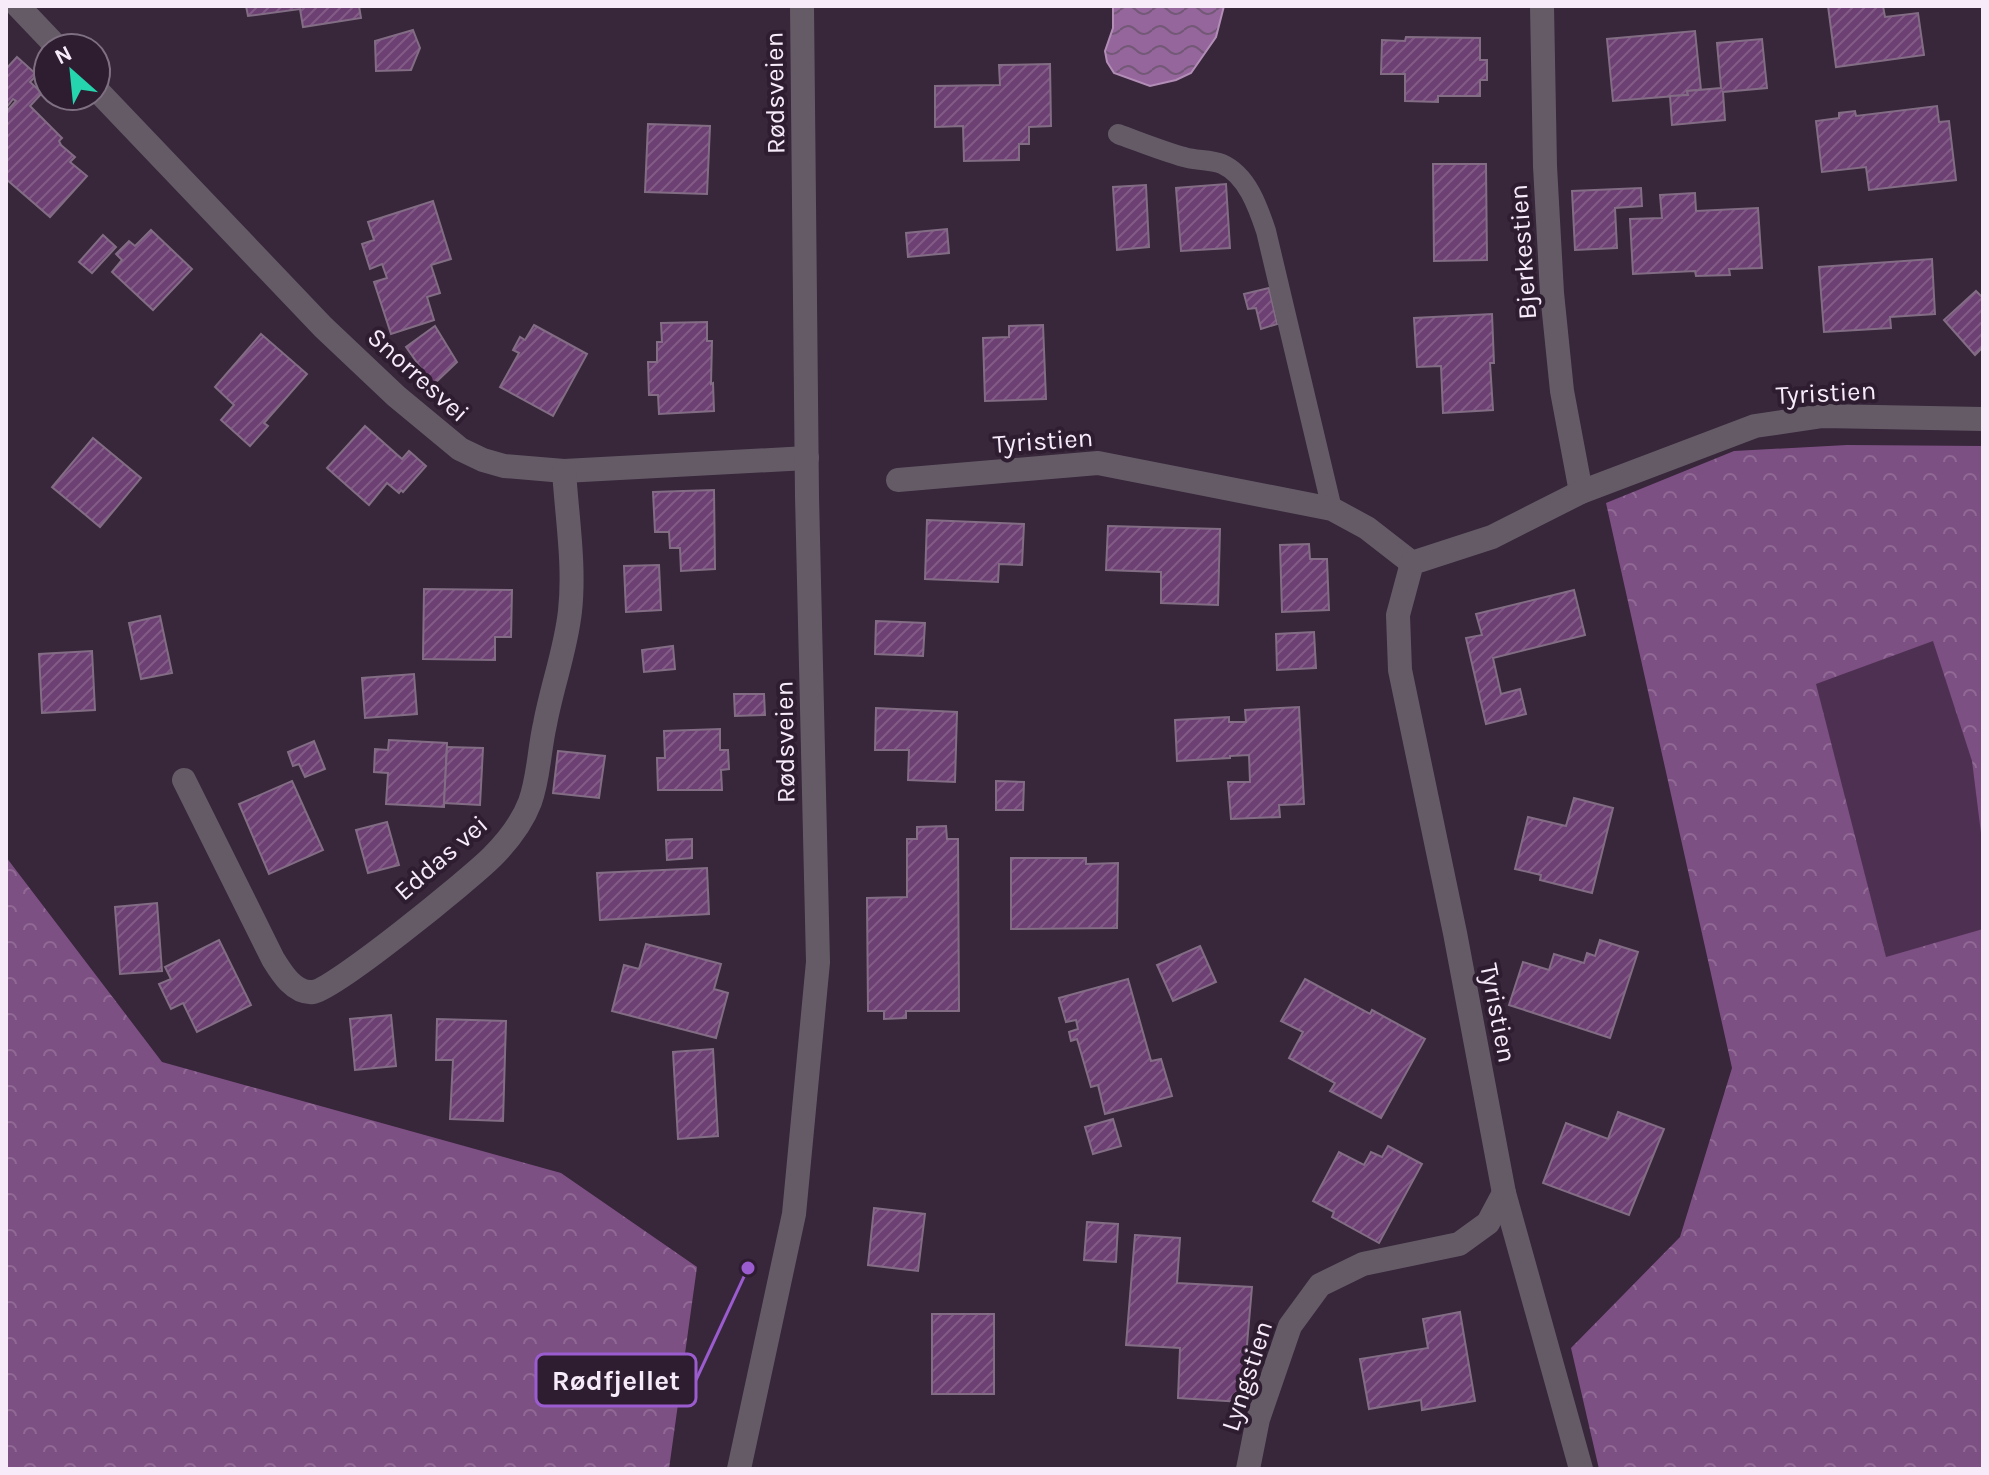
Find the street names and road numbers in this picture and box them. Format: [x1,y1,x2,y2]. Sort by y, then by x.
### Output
street label: Rødsveien [758,32,792,154]
street label: Bjerkestien [1503,183,1543,321]
street label: Snorresvei [361,321,475,429]
street label: Tyristien [1775,375,1877,411]
street label: Tyristien [992,422,1094,460]
street label: Rødsveien [768,681,802,803]
street label: Eddas vei [388,809,494,907]
street label: Tyristien [1473,961,1523,1065]
street label: Lyngstien [1215,1317,1279,1435]

